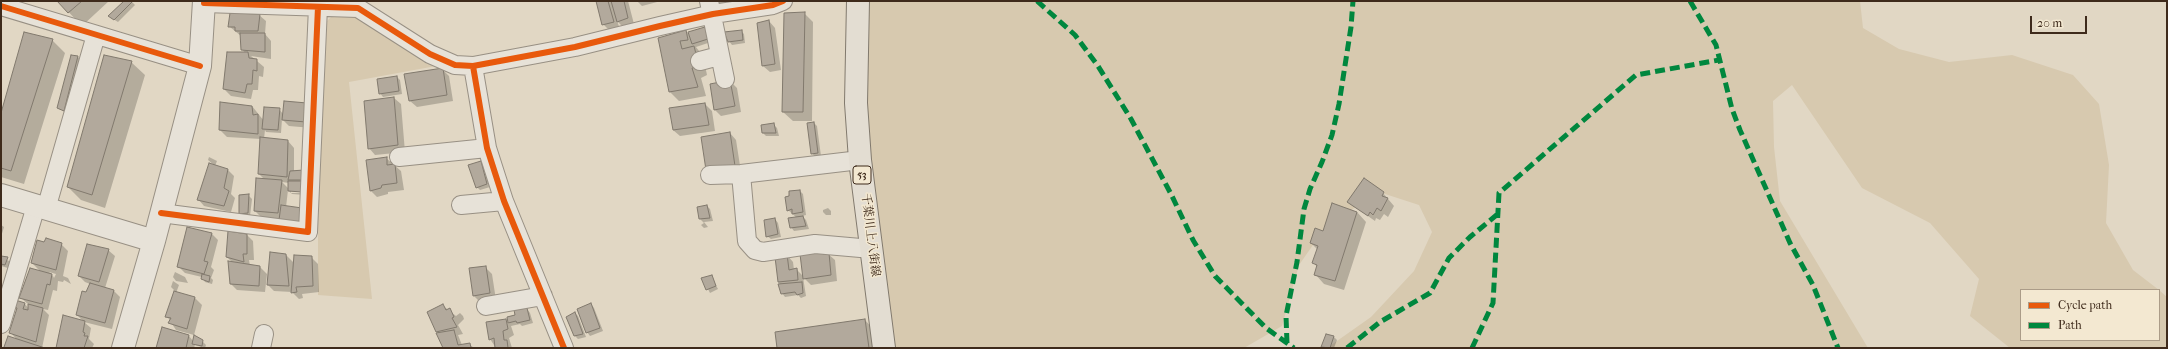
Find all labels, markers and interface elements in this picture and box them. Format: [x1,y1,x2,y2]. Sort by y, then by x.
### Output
scale bar [2032,8,2089,34]
text: 20 m [2037,16,2062,30]
road number: 53 [853,166,871,184]
street label: 千葉川上八街線 [858,192,882,278]
legend [2020,289,2160,341]
text: Cycle path [2058,298,2112,312]
text: Path [2058,318,2082,332]

